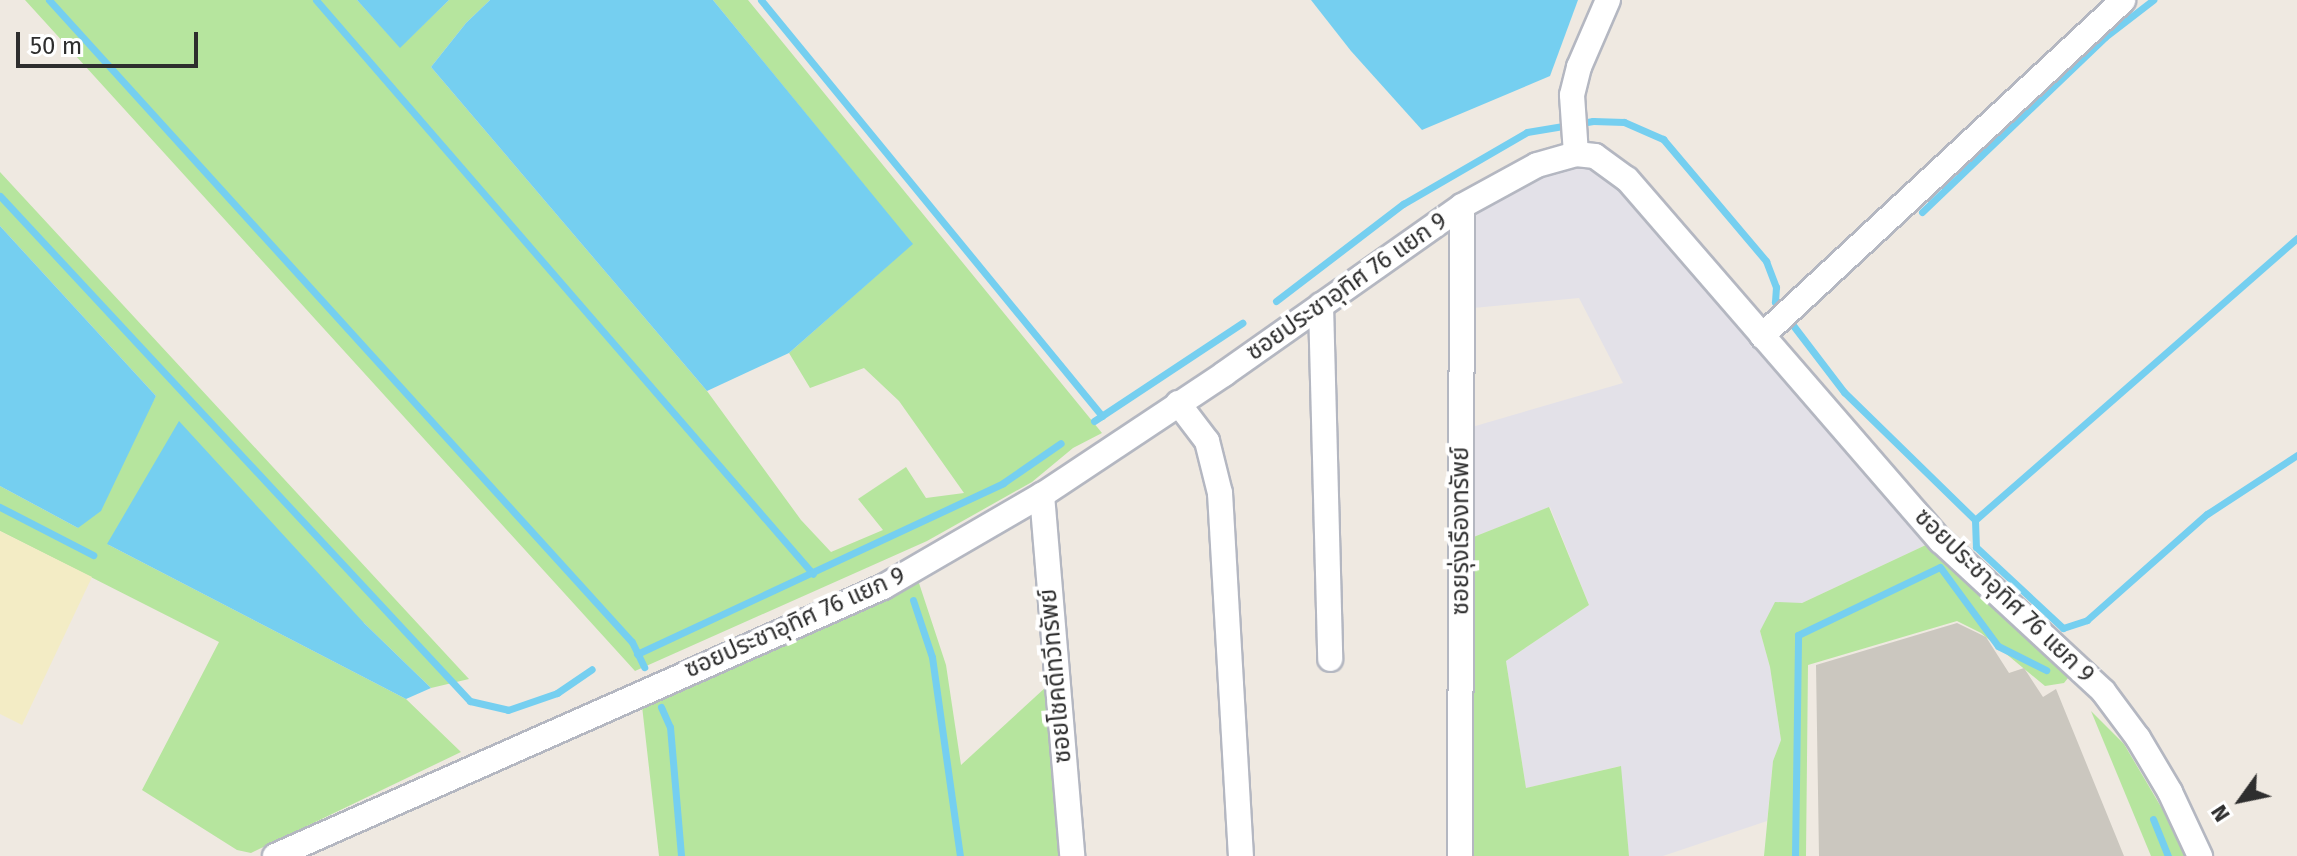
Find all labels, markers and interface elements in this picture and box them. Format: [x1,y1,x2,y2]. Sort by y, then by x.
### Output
scale bar [20,16,202,66]
text: 50 m [30,32,82,60]
street label: ซอยประชาอุทิศ 76 แยก 9 [1241,207,1453,367]
street label: ซอยรุ่งเรืองทรัพย์ [1447,447,1475,615]
street label: ซอยประชาอุทิศ 76 แยก 9 [1908,503,2100,689]
street label: ซอยประชาอุทิศ 76 แยก 9 [680,561,910,685]
street label: ซอยโชคดีทวีทรัพย์ [1034,588,1078,764]
north arrow [2201,760,2281,840]
text: N [2205,800,2236,827]

